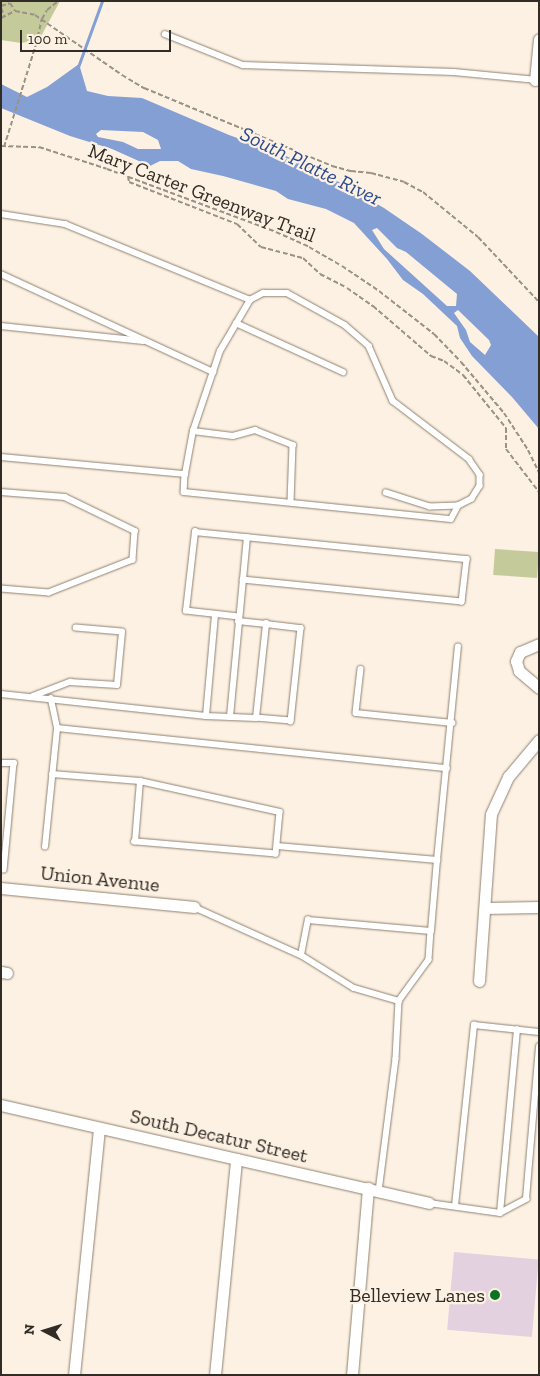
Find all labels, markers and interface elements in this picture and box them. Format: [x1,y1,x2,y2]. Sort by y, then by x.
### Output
scale bar [22,20,174,52]
text: 100 m [28,30,67,48]
water label: South Platte River [236,121,386,211]
street label: Mary Carter Greenway Trail [84,138,320,248]
street label: Union Avenue [39,861,161,897]
street label: South Decatur Street [128,1104,310,1168]
place label: Belleview Lanes [349,1283,485,1307]
marker: Belleview Lanes [489,1289,501,1301]
north arrow [20,1306,70,1356]
text: N [21,1324,38,1336]

